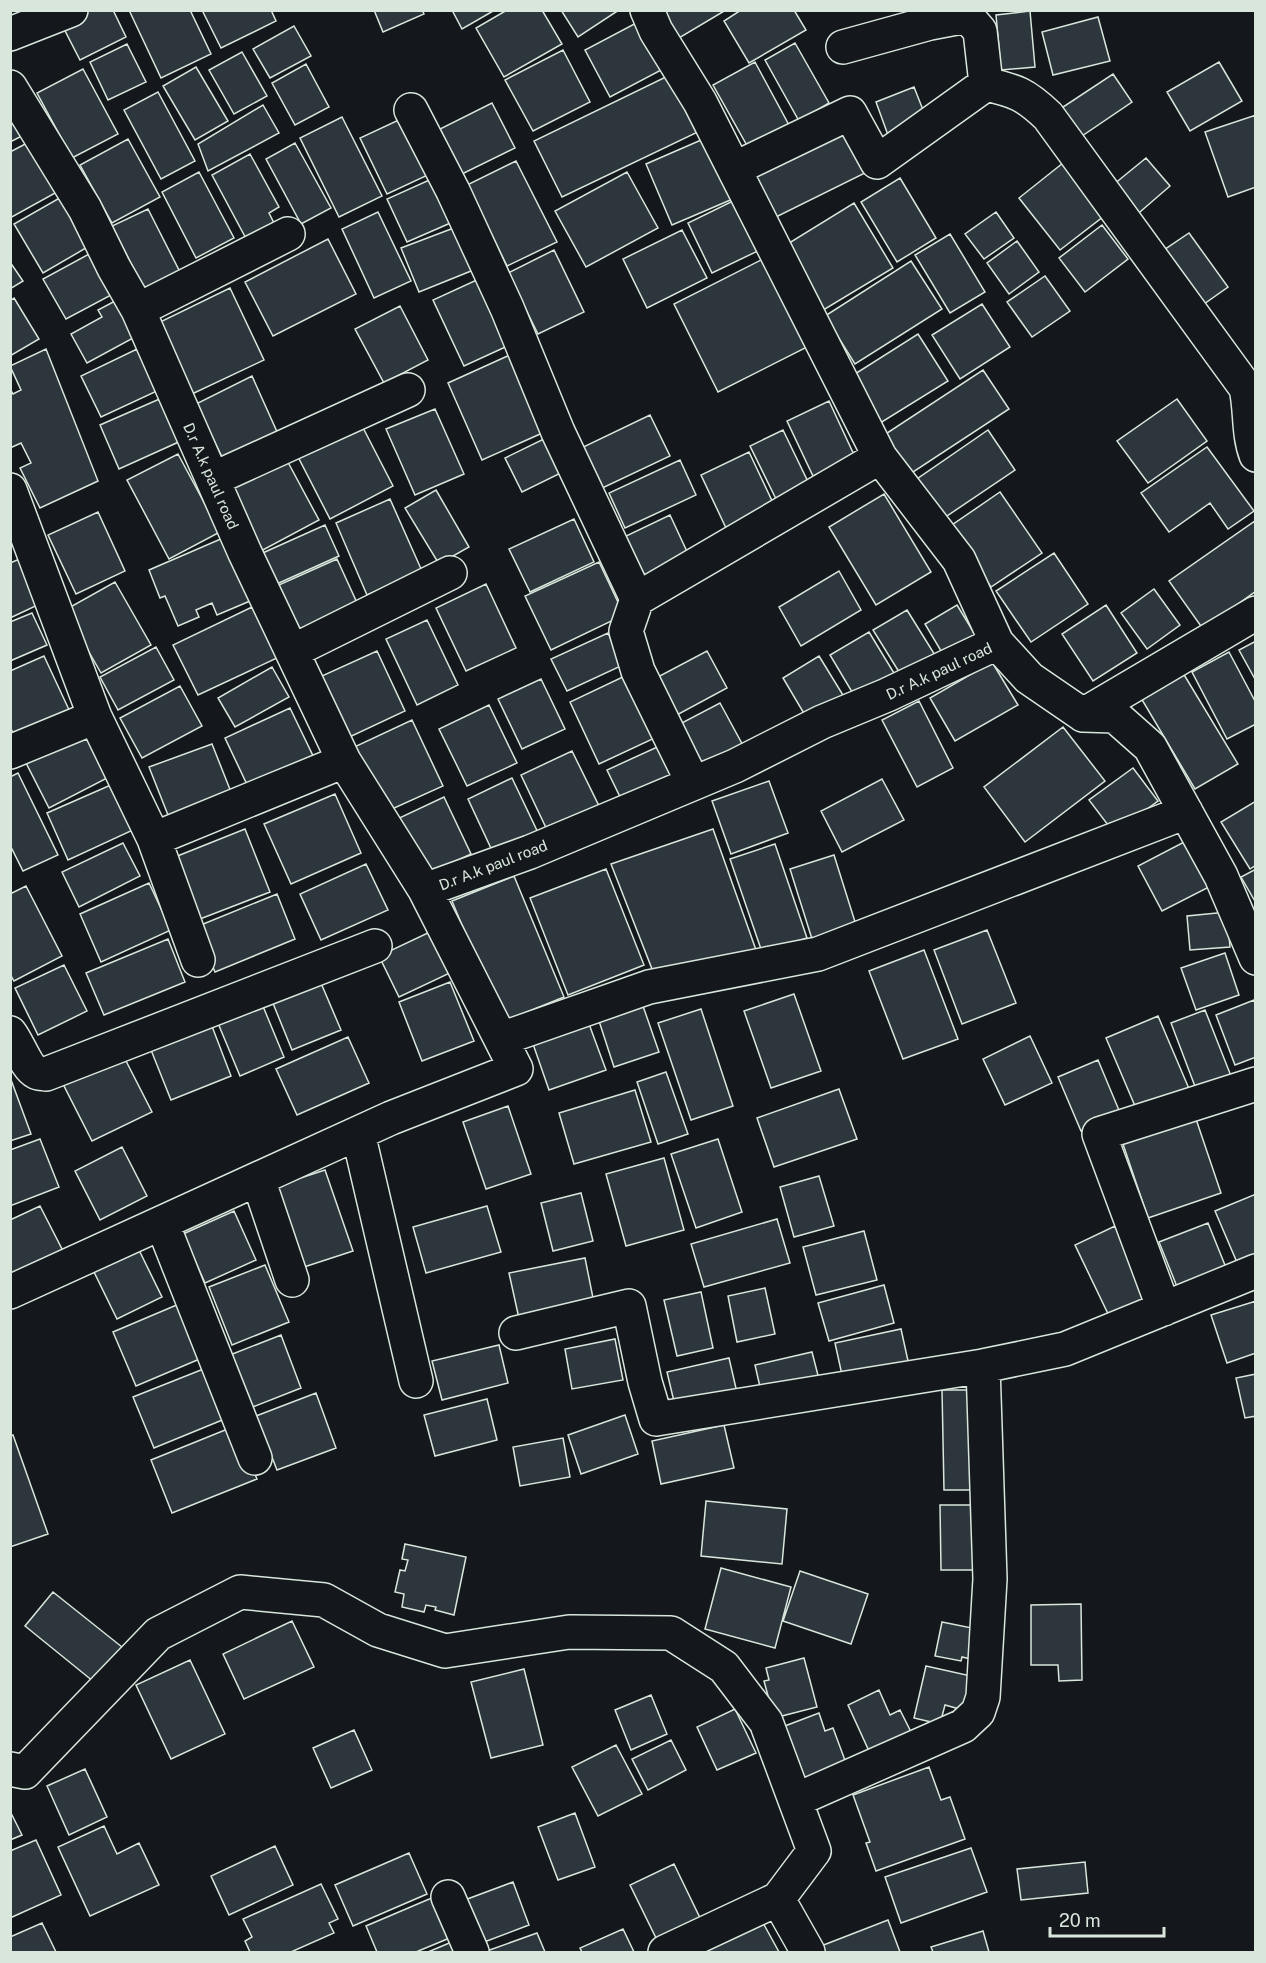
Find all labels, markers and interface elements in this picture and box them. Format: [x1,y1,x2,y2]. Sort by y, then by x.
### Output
street label: D.r A.k paul road [180,420,242,532]
street label: D.r A.k paul road [883,639,995,703]
street label: D.r A.k paul road [436,837,550,893]
scale bar [1050,1900,1164,1938]
text: 20 m [1059,1910,1101,1931]

